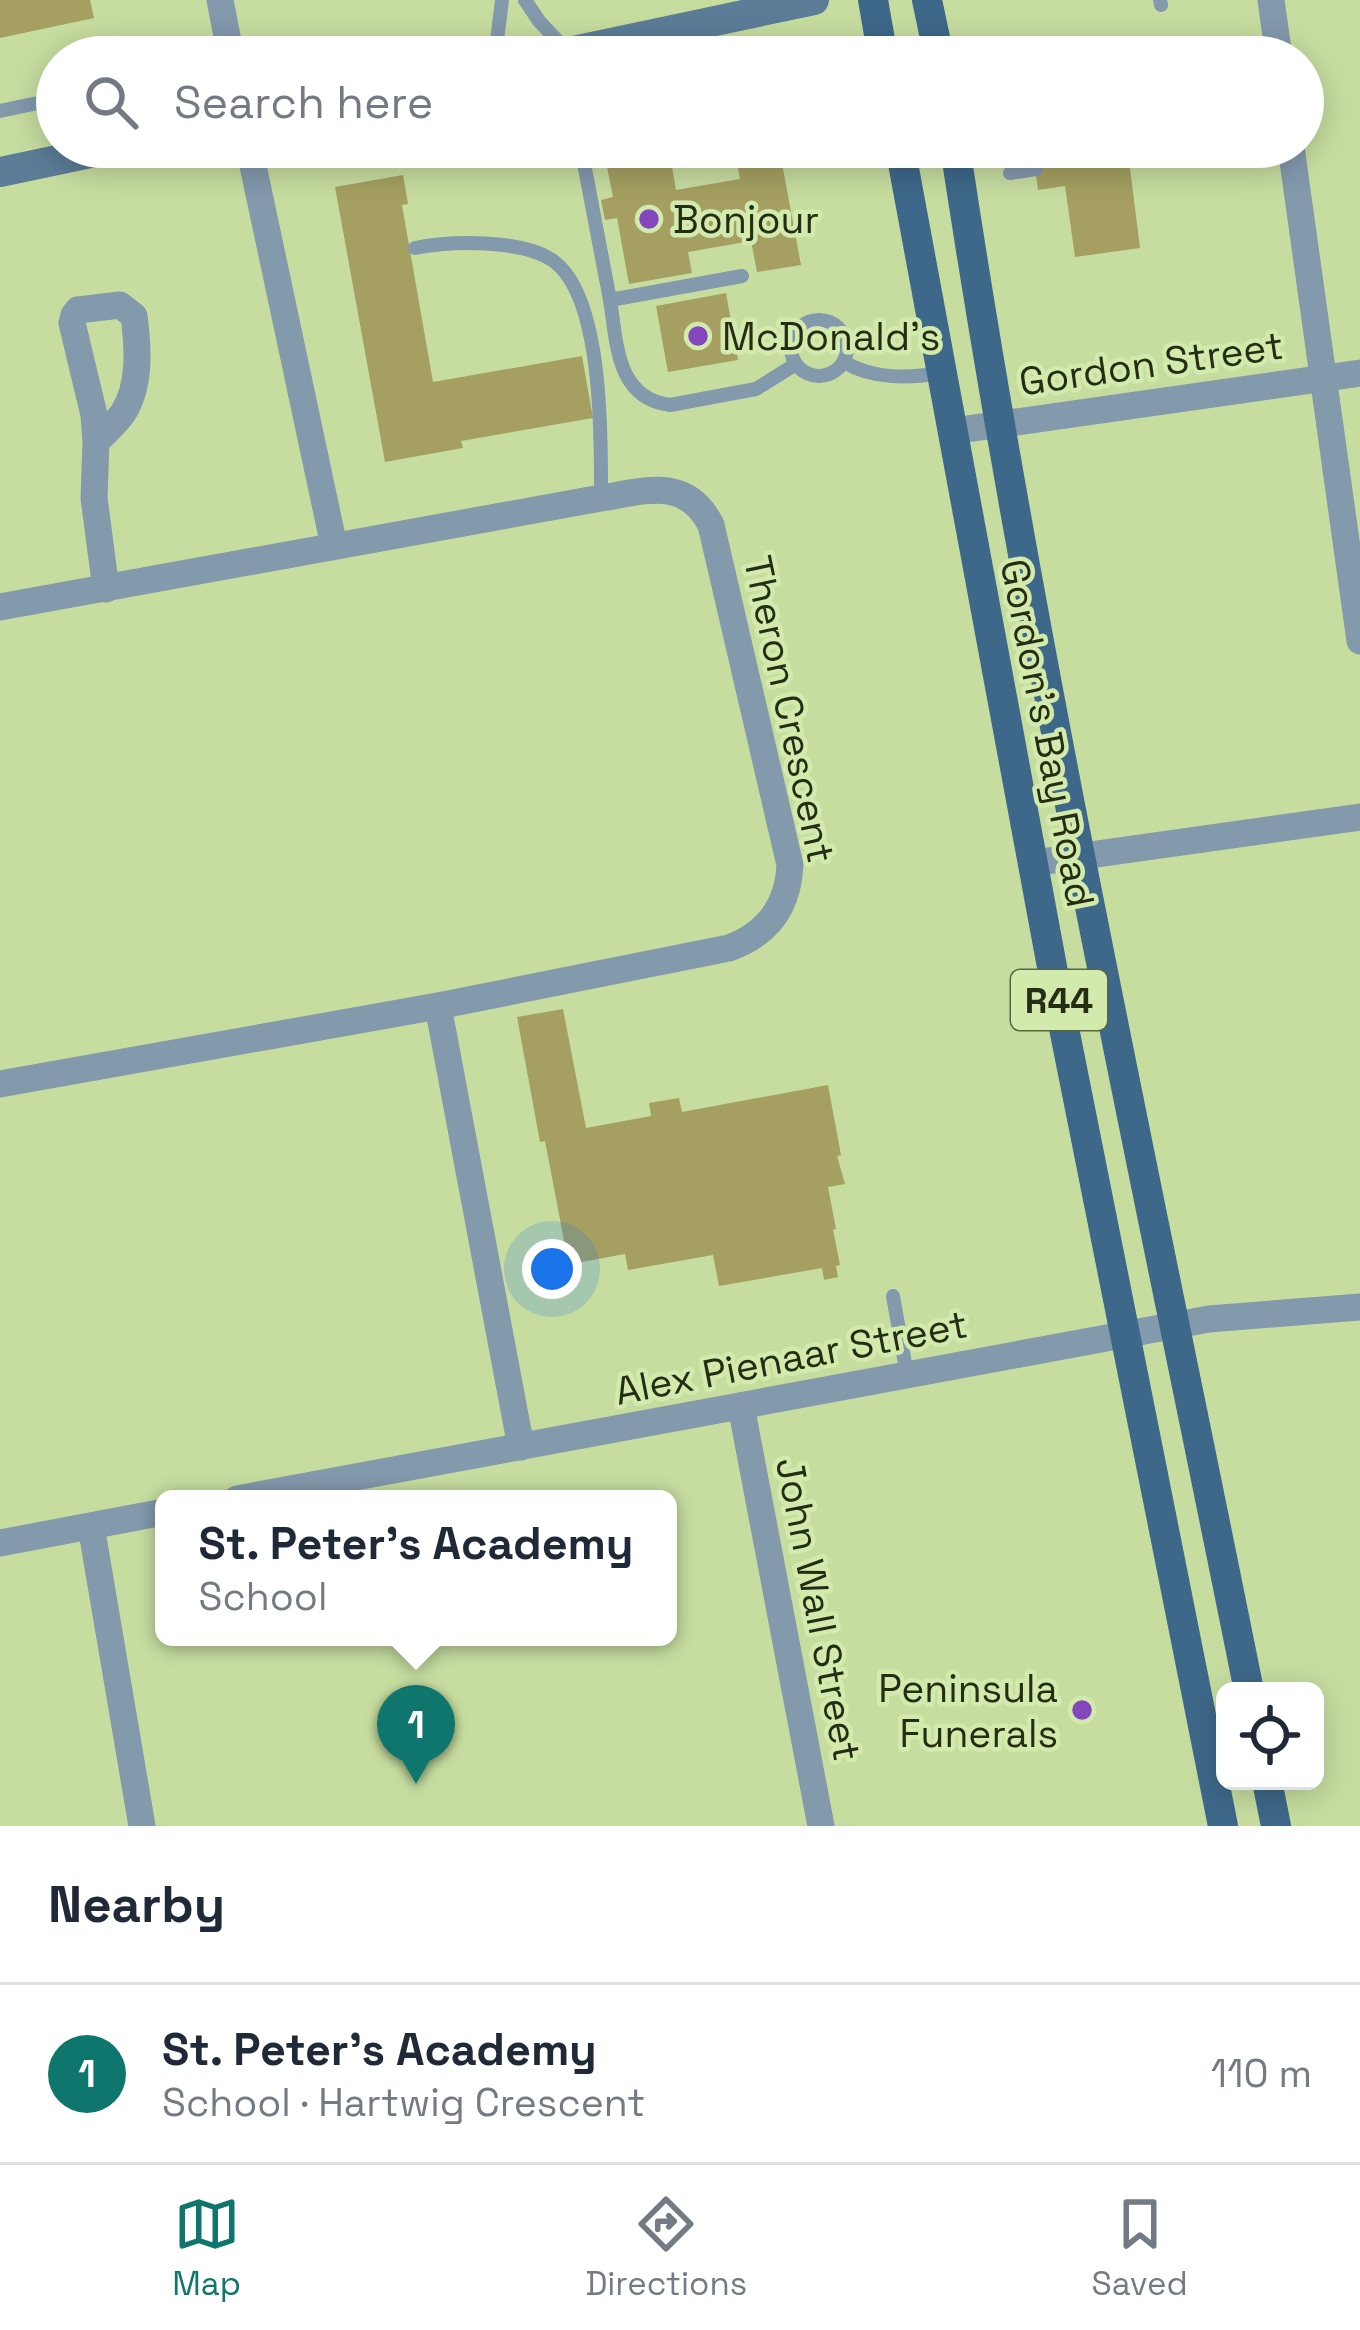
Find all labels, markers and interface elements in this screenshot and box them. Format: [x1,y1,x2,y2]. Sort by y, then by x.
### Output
search box [36,36,1324,168]
icon: search [78,69,144,135]
text: Search here [174,74,433,131]
place label: Bonjour [673,195,819,244]
marker: Bonjour [636,206,662,232]
place label: McDonald's [722,312,940,361]
street label: Gordon Street [1016,321,1286,406]
marker: McDonald's [685,323,711,349]
street label: Theron Crescent [733,551,846,867]
street label: Gordon's Bay Road [990,555,1105,911]
road number: R44 [1011,970,1107,1030]
your location [522,1239,582,1299]
street label: Alex Pienaar Street [611,1299,971,1416]
street label: John Wall Street [765,1453,872,1765]
popup [155,1490,677,1646]
text: St. Peter's Academy [199,1515,633,1572]
text: School [199,1572,327,1621]
place label: Peninsula Funerals [878,1664,1058,1758]
map controls [1216,1682,1324,1790]
button: locate [1216,1682,1324,1790]
pin: 1 [377,1685,455,1784]
marker: Peninsula Funerals [1069,1697,1095,1723]
text: Nearby [48,1872,225,1937]
text: St. Peter's Academy [162,2021,597,2078]
text: 1 [78,2049,96,2098]
text: 110 m [1211,2049,1312,2098]
text: School · Hartwig Crescent [162,2078,645,2127]
tab: Map [172,2191,241,2305]
tab: Directions [585,2191,747,2305]
tab: Saved [1092,2191,1188,2305]

